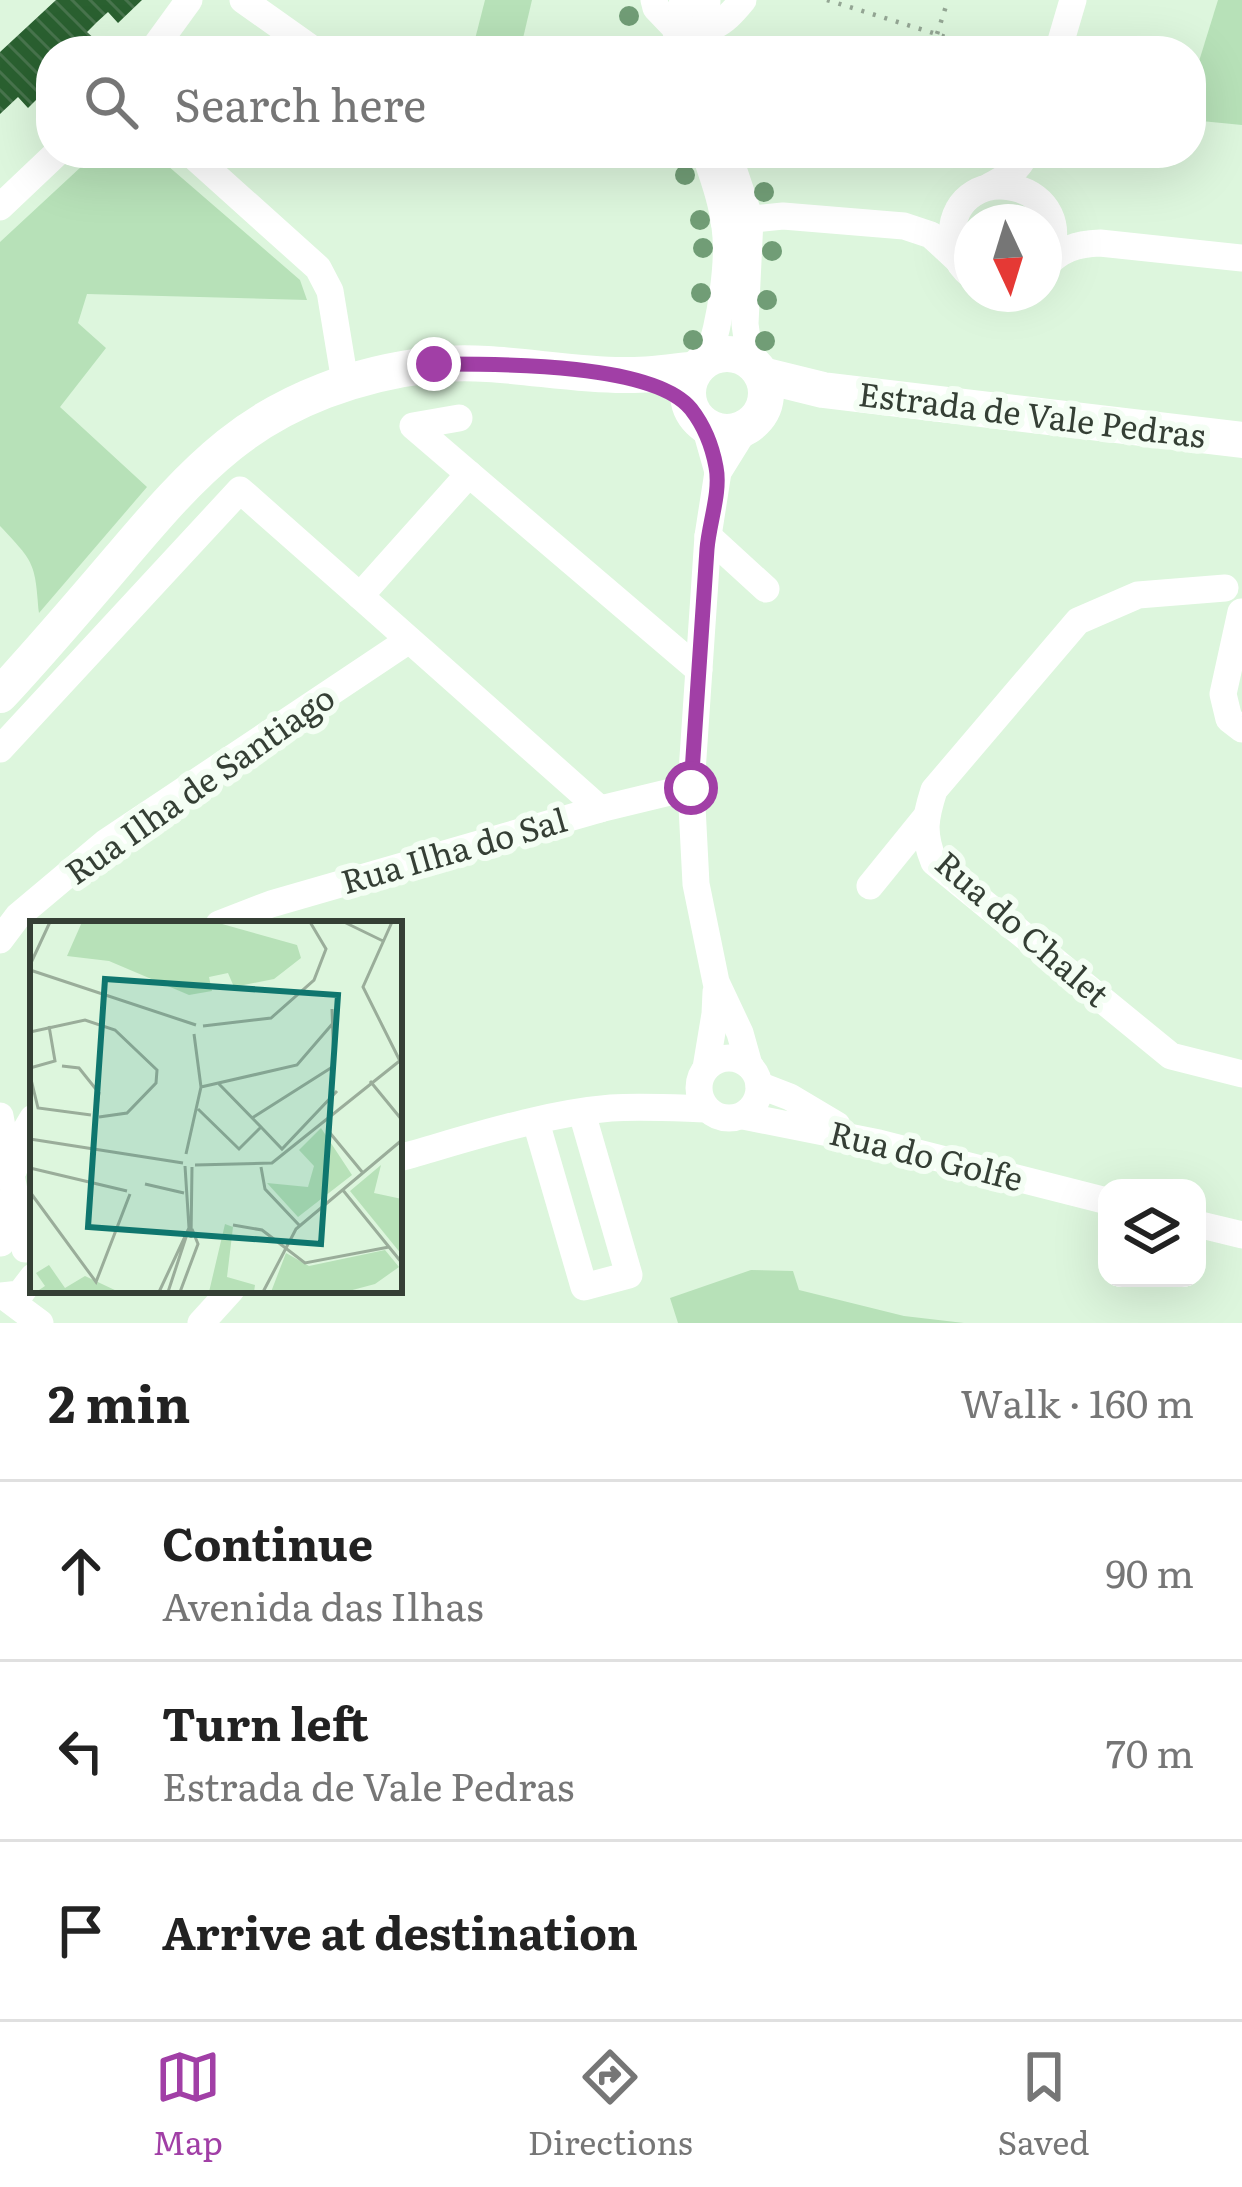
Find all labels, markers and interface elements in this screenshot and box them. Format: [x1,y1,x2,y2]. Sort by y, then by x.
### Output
search box [36,36,1206,168]
icon: search [78,69,144,135]
text: Search here [174,69,426,136]
north arrow [954,204,1062,312]
route end [407,337,461,391]
street label: Estrada de Vale Pedras [856,367,1208,458]
street label: Rua Ilha de Santiago [54,671,343,895]
route start [664,761,718,815]
street label: Rua Ilha do Sal [335,793,572,904]
street label: Rua do Chalet [926,838,1122,1017]
inset map [30,921,402,1293]
street label: Rua do Golfe [825,1106,1029,1201]
map controls [1098,1179,1206,1287]
button: layers [1098,1179,1206,1287]
text: 2 min [48,1363,191,1439]
text: Walk · 160 m [961,1372,1194,1430]
text: Continue [162,1508,373,1575]
icon: ahead [48,1538,114,1604]
text: 90 m [1105,1542,1194,1600]
text: Avenida das Ilhas [162,1575,484,1633]
text: Turn left [162,1688,369,1755]
icon: left [48,1718,114,1784]
text: 70 m [1106,1722,1194,1780]
text: Estrada de Vale Pedras [162,1755,574,1813]
text: Arrive at destination [162,1897,638,1964]
icon: arrive [48,1898,114,1964]
tab: Map [152,2044,223,2165]
tab: Directions [528,2044,693,2165]
tab: Saved [998,2044,1090,2165]

